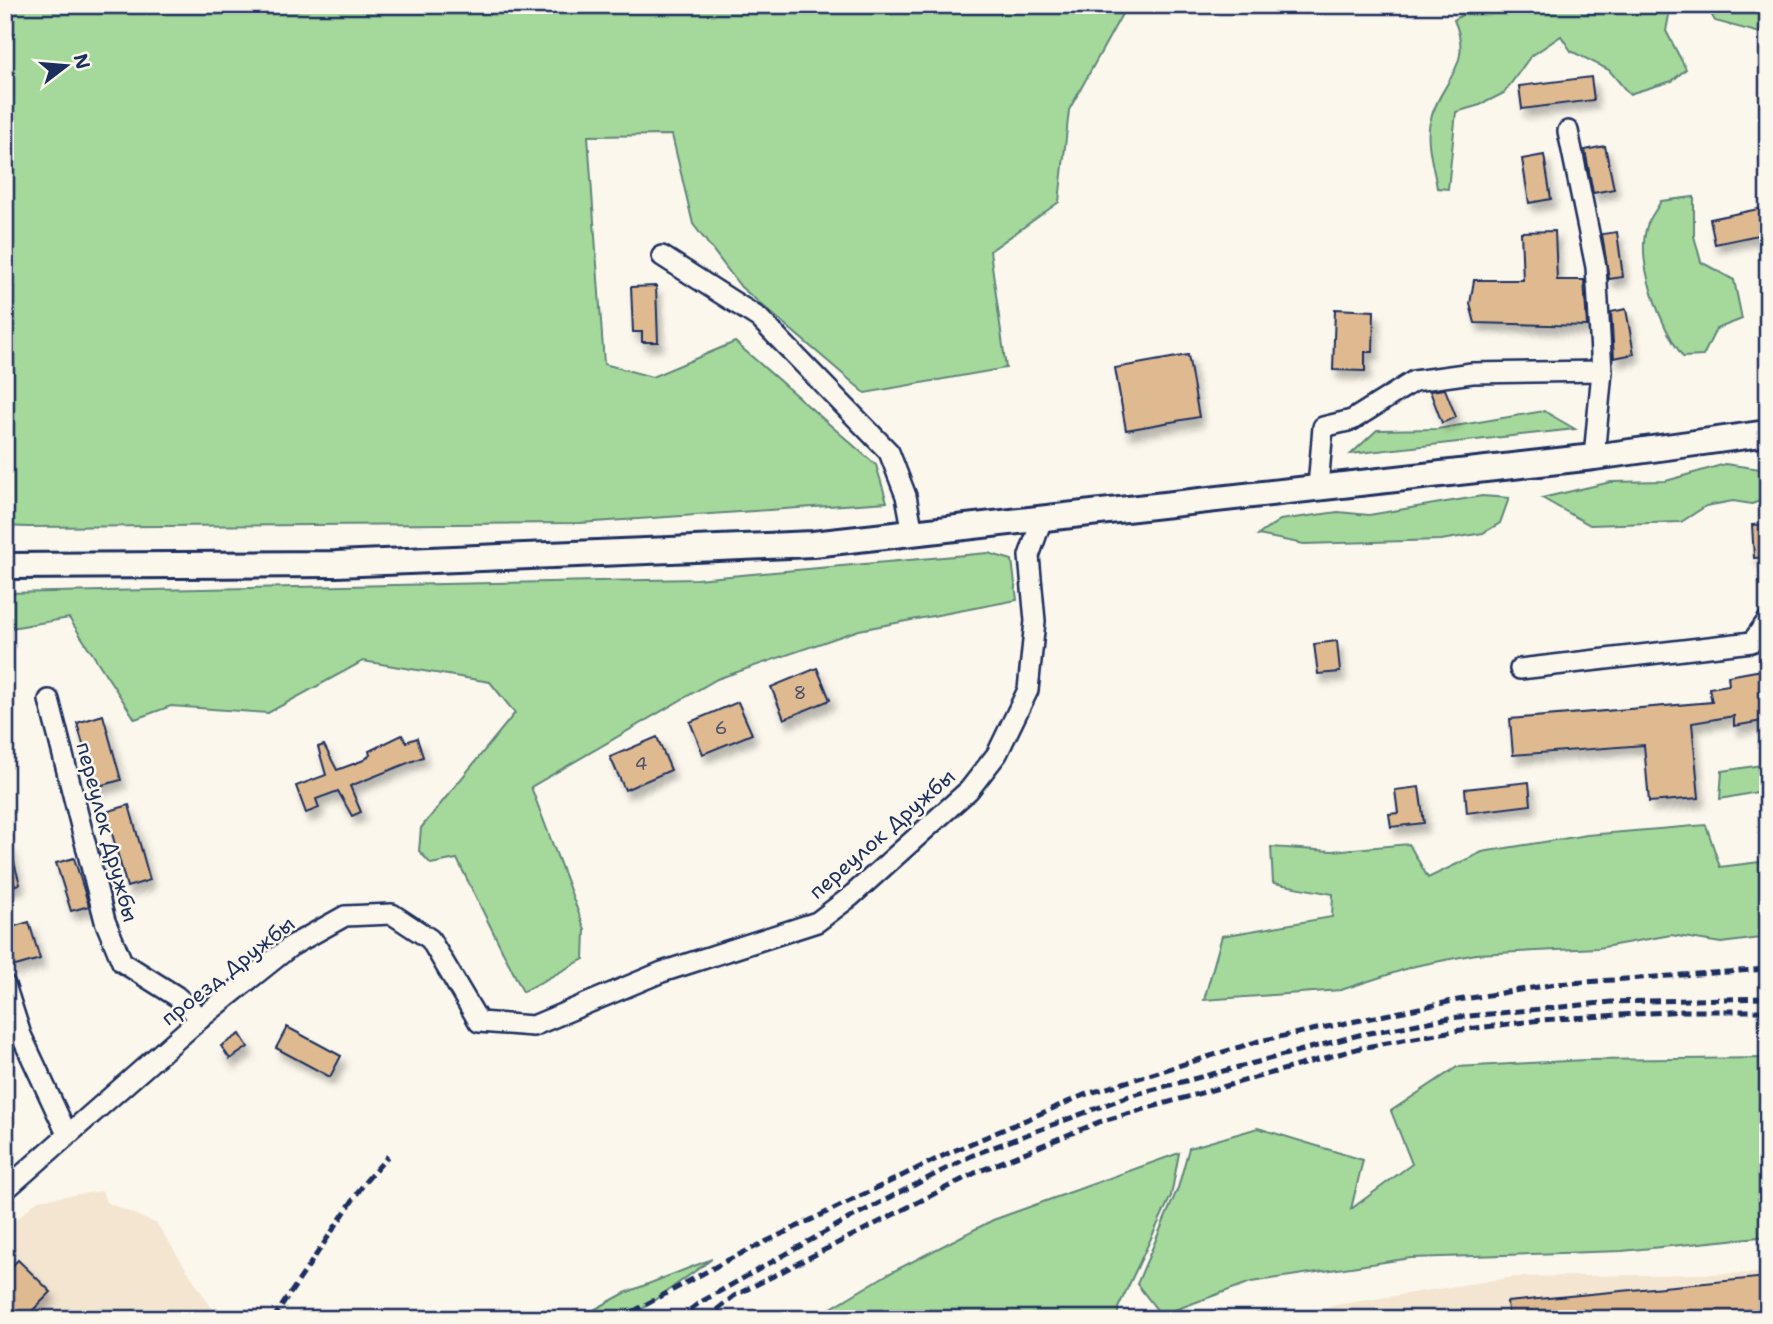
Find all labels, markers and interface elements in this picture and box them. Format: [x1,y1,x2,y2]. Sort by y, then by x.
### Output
north arrow [32,32,102,102]
text: N [68,51,96,72]
house number: 8 [794,681,806,705]
house number: 6 [715,716,727,740]
street label: переулок Дружбы [70,739,144,925]
house number: 4 [635,752,647,776]
street label: переулок Дружбы [803,763,961,905]
street label: проезд Дружбы [155,910,301,1032]

